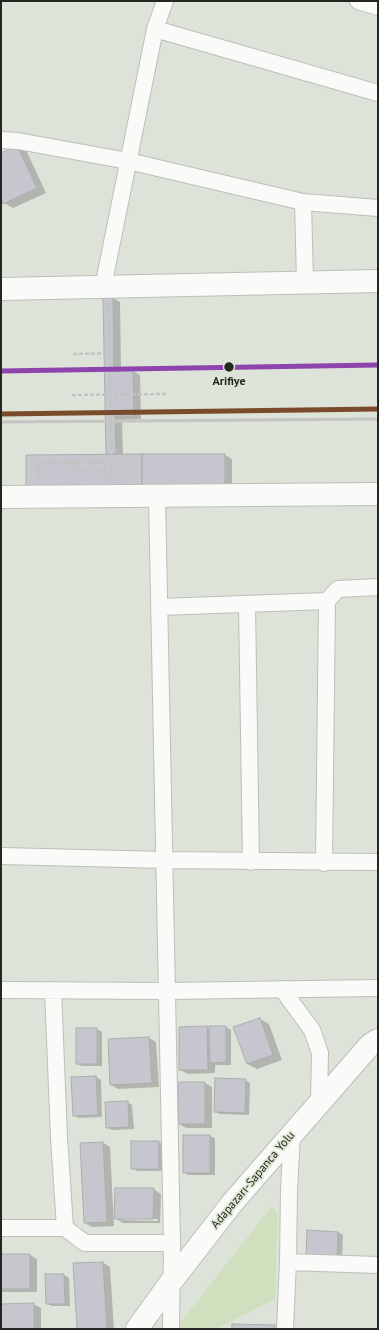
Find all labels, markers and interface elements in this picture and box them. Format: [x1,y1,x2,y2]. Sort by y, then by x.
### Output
marker: Arifiye [222,360,236,374]
place label: Arifiye [212,375,246,389]
street label: Adapazarı-Sapanca Yolu [208,1128,298,1232]

